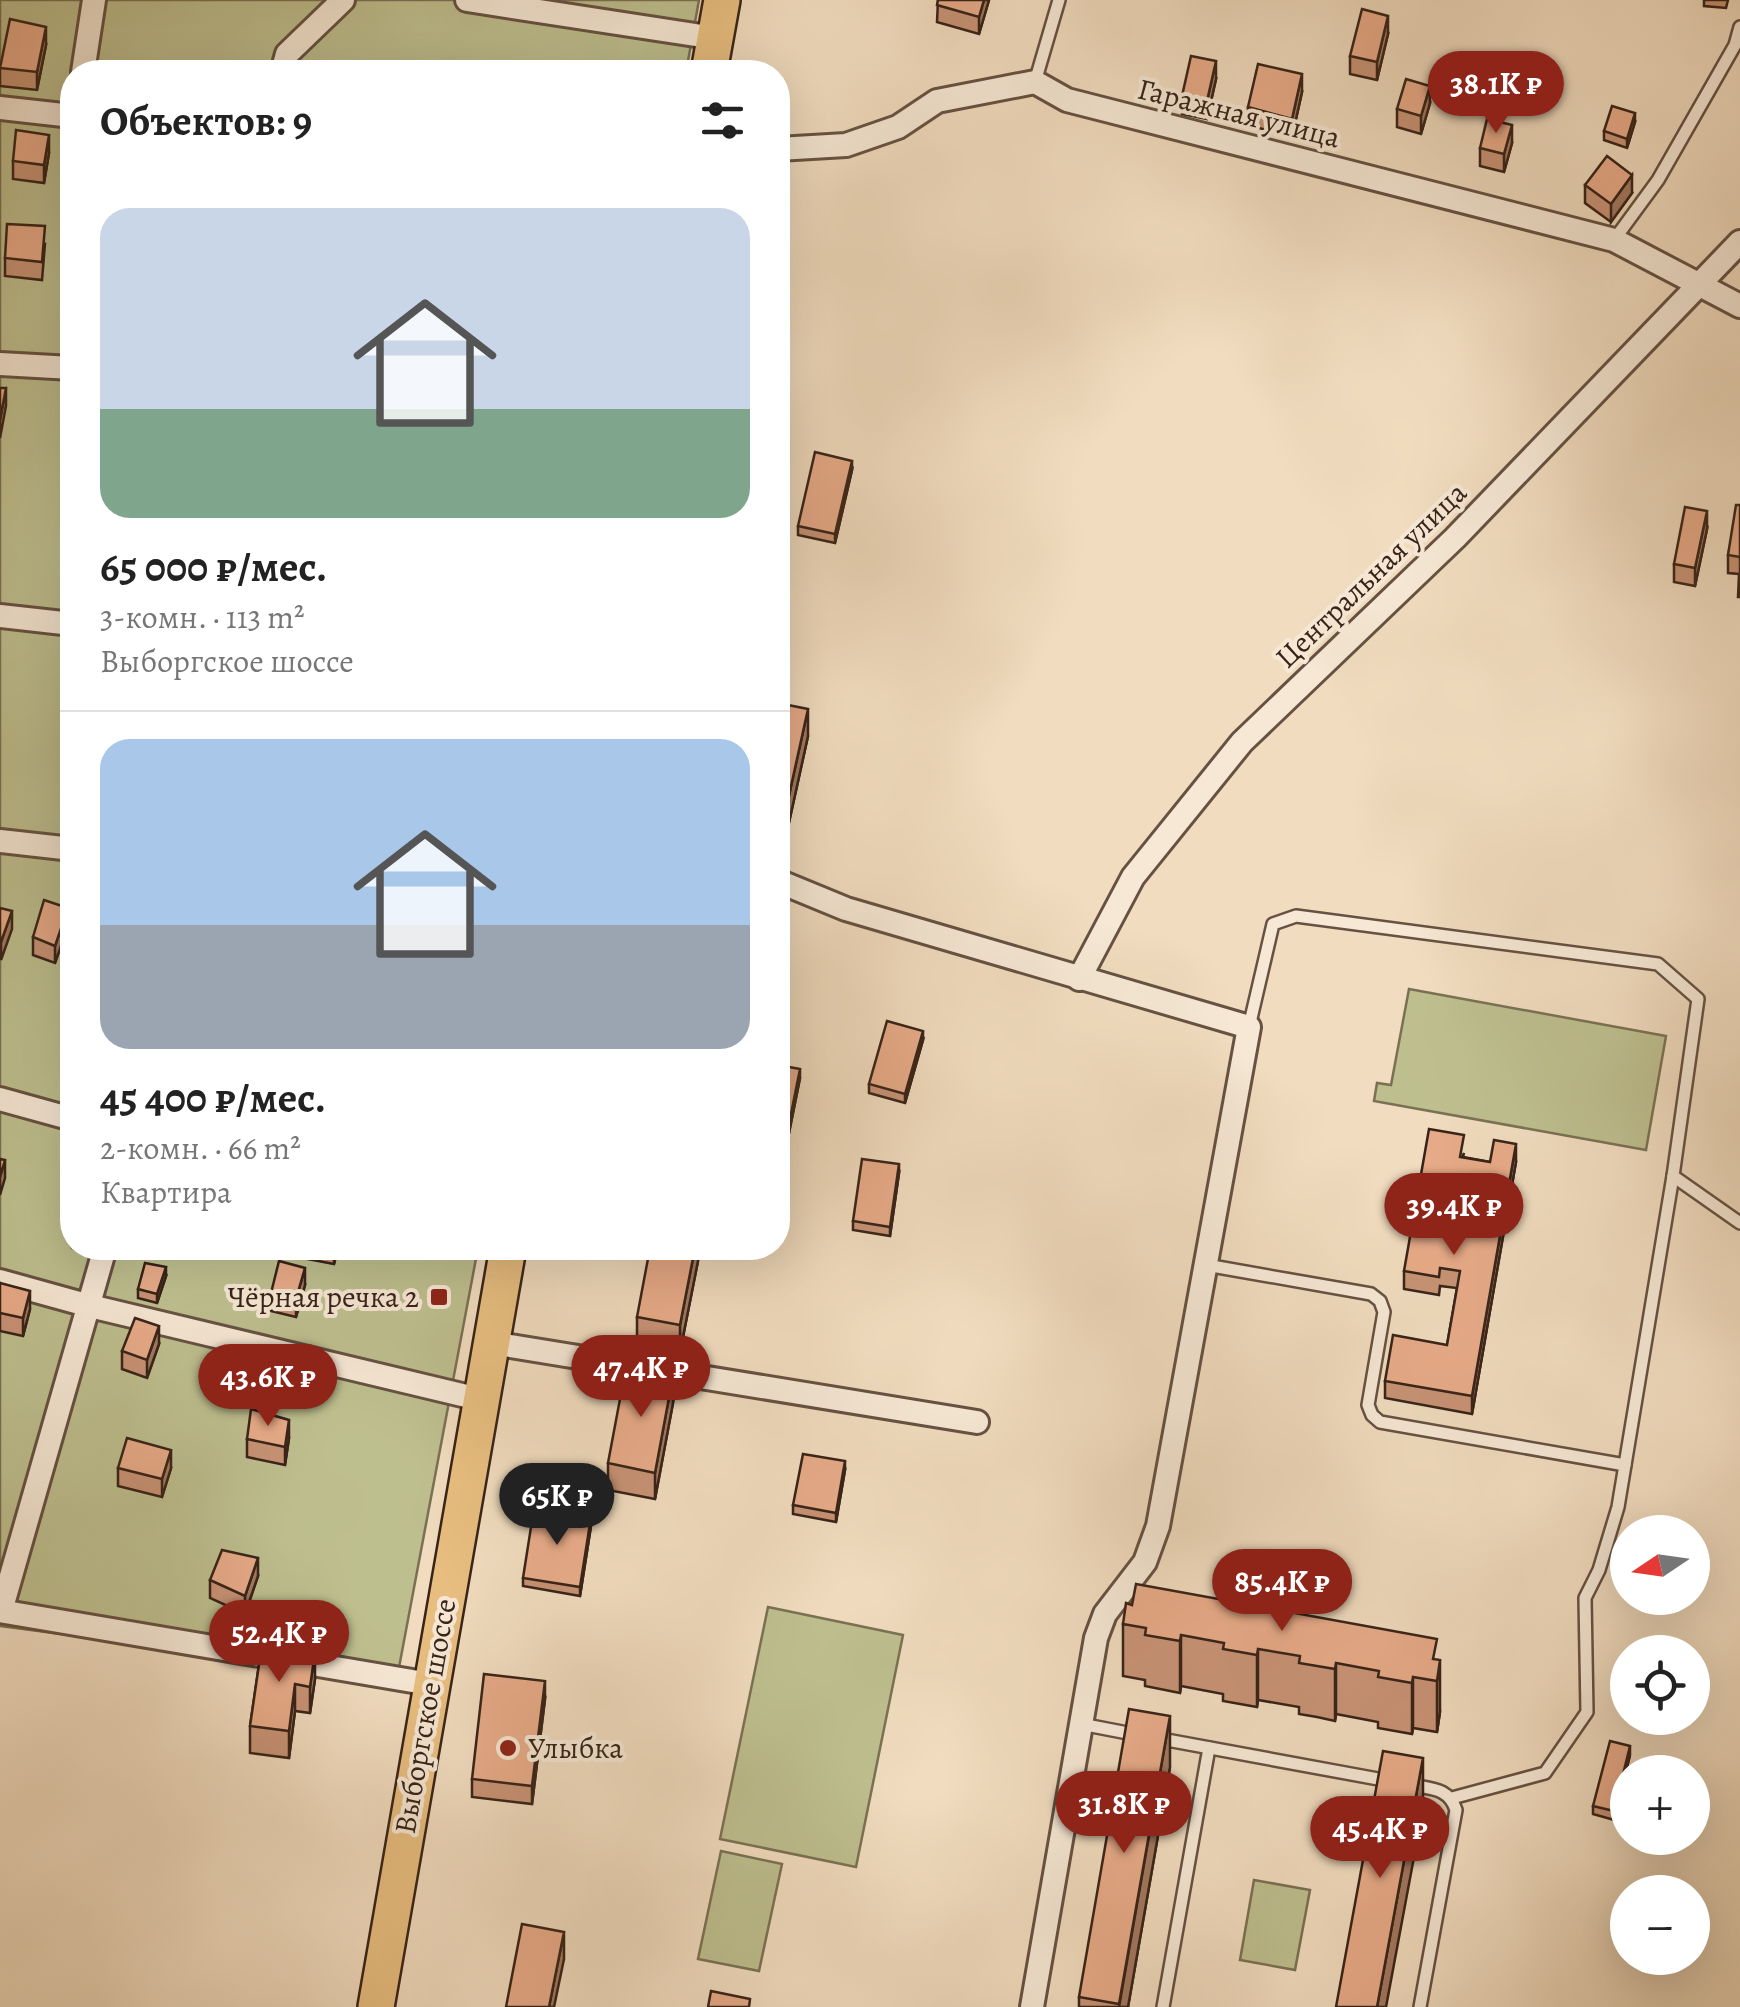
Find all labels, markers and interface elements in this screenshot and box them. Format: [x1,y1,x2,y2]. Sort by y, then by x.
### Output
pin: 38.1K ₽ [1404,51,1588,136]
text: 38.1K ₽ [1450,61,1542,105]
street label: Гаражная улица [1134,69,1345,158]
text: Объектов: 9 [100,92,312,149]
icon: filters [695,93,750,148]
icon: home [335,273,515,453]
street label: Центральная улица [1267,473,1476,677]
text: 65 000 ₽/мес. [100,538,327,595]
text: 3-комн. · 113 m² [100,595,305,639]
text: Выборгское шоссе [100,639,354,683]
icon: home [335,804,515,984]
text: 45 400 ₽/мес. [100,1069,326,1126]
text: 2-комн. · 66 m² [100,1126,301,1170]
text: Квартира [100,1170,232,1214]
pin: 39.4K ₽ [1362,1173,1546,1258]
text: 39.4K ₽ [1406,1183,1502,1227]
place label: Чёрная речка 2 [228,1277,419,1317]
marker: Чёрная речка 2 [428,1286,450,1308]
pin: 47.4K ₽ [549,1335,733,1420]
pin: 43.6K ₽ [176,1344,360,1429]
text: 47.4K ₽ [593,1345,689,1389]
text: 43.6K ₽ [220,1354,316,1398]
pin: 65K ₽ [487,1463,627,1548]
text: 65K ₽ [521,1473,593,1517]
north arrow [1610,1515,1710,1615]
map controls [1610,1515,1710,1975]
pin: 85.4K ₽ [1190,1549,1374,1634]
text: 85.4K ₽ [1234,1559,1330,1603]
street label: Выборгское шоссе [385,1595,465,1837]
pin: 52.4K ₽ [187,1600,371,1685]
text: 52.4K ₽ [231,1610,327,1654]
button: locate [1610,1635,1710,1735]
place label: Улыбка [528,1728,623,1768]
marker: Улыбка [497,1737,519,1759]
button: + [1610,1755,1710,1855]
pin: 31.8K ₽ [1032,1771,1216,1856]
text: 31.8K ₽ [1078,1781,1170,1825]
pin: 45.4K ₽ [1288,1796,1472,1881]
text: 45.4K ₽ [1332,1806,1428,1850]
button: − [1610,1875,1710,1975]

